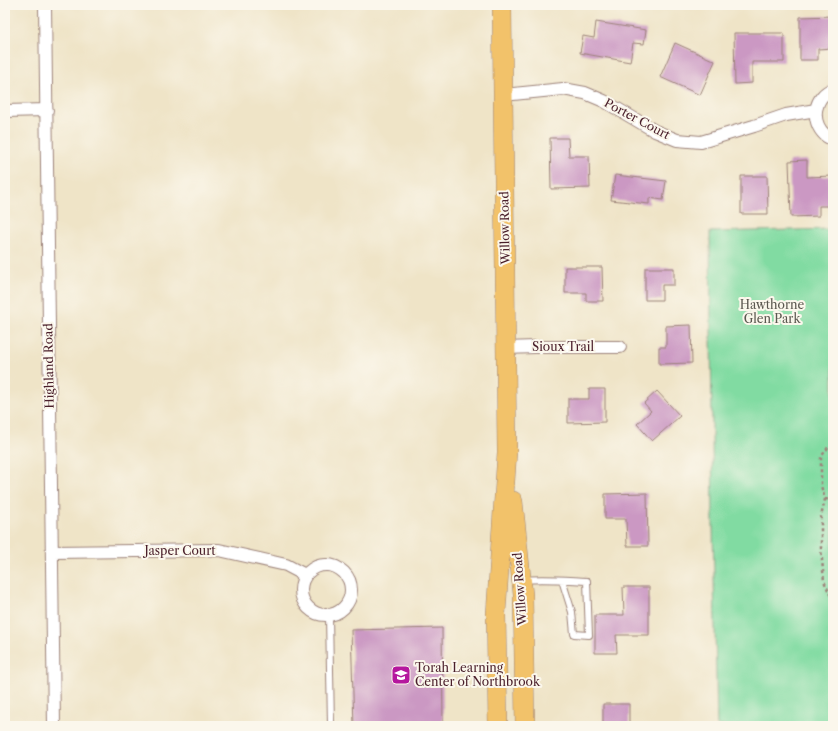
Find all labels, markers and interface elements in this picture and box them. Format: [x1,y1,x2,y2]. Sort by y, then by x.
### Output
street label: Porter Court [602,95,673,143]
street label: Willow Road [496,191,513,266]
park label: Hawthorne Glen Park [740,297,805,326]
street label: Highland Road [40,323,57,409]
street label: Sioux Trail [532,339,594,354]
street label: Jasper Court [142,543,216,558]
street label: Willow Road [509,551,530,627]
place label: Torah Learning Center of Northbrook [415,660,541,689]
school or university icon: Torah Learning Center of Northbrook [390,664,412,686]

